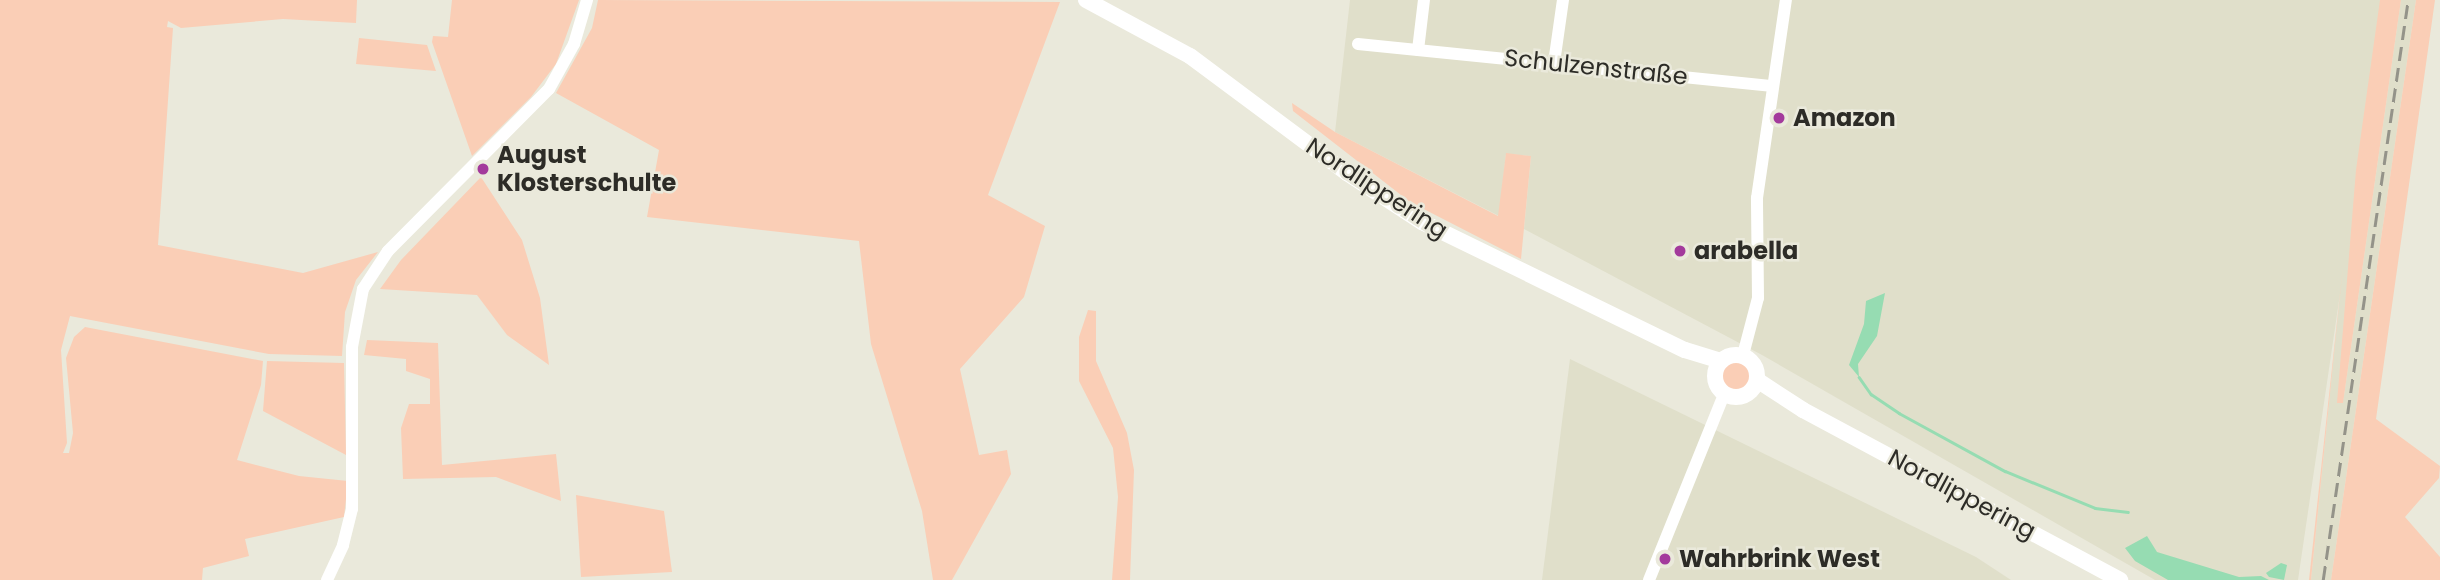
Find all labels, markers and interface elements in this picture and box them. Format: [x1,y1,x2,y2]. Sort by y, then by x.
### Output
street label: Schulzenstraße [1503,43,1689,91]
place label: Amazon [1793,104,1896,132]
marker: Amazon [1771,110,1787,126]
street label: Nordlippering [1301,132,1453,244]
place label: August Klosterschulte [497,141,676,197]
marker: August Klosterschulte [475,161,491,177]
place label: arabella [1694,237,1798,265]
marker: arabella [1672,243,1688,259]
street label: Nordlippering [1883,443,2041,545]
place label: Wahrbrink West [1679,545,1880,573]
marker: Wahrbrink West [1657,551,1673,567]

